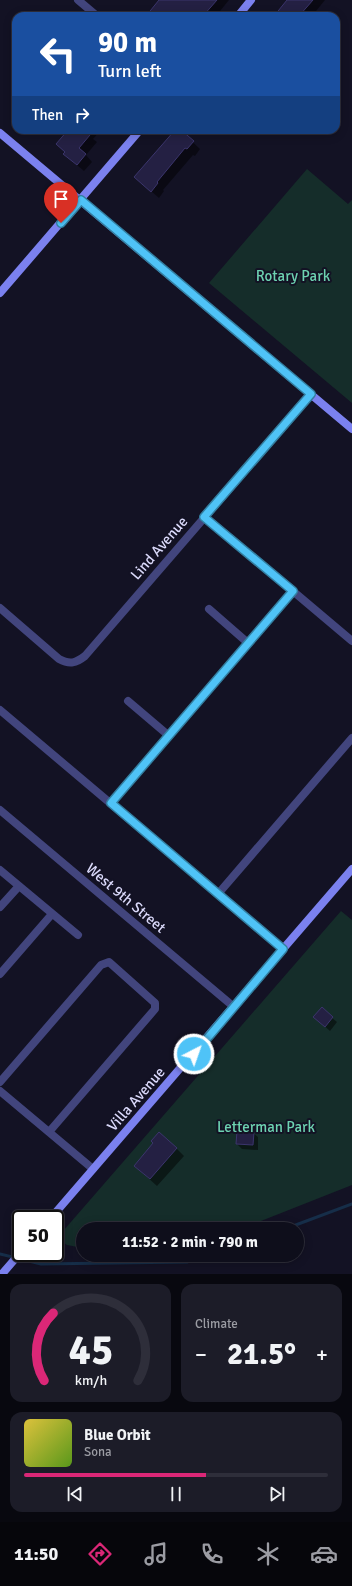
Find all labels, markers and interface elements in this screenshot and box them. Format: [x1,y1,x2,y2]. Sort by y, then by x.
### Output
text: 90 m [98,26,157,60]
icon: left [32,28,84,80]
text: Turn left [98,60,161,82]
icon: right [71,104,93,126]
text: Then [32,106,63,124]
pin [44,182,78,223]
icon: arrive [50,188,72,210]
park label: Rotary Park [256,267,331,285]
street label: Lind Avenue [127,513,191,583]
street label: West 9th Street [82,859,170,937]
position arrow [173,1033,215,1075]
street label: Villa Avenue [103,1063,169,1135]
park label: Letterman Park [217,1118,316,1136]
speed limit sign: 50 [12,1210,64,1262]
text: 11:52 · 2 min · 790 m [122,1233,258,1251]
text: Climate [195,1316,238,1332]
text: 45 [68,1325,113,1376]
text: 21.5° [227,1336,296,1373]
text: − [195,1341,207,1368]
text: + [316,1341,328,1368]
text: km/h [74,1372,107,1389]
text: Blue Orbit [84,1426,151,1444]
text: Sona [84,1444,112,1460]
icon: previous [64,1483,86,1505]
icon: pause [165,1483,187,1505]
icon: next [266,1483,288,1505]
icon: directions [86,1540,114,1568]
icon: music [142,1540,170,1568]
icon: phone [198,1540,226,1568]
icon: climate [254,1540,282,1568]
icon: car [310,1540,338,1568]
text: 11:50 [14,1543,58,1565]

